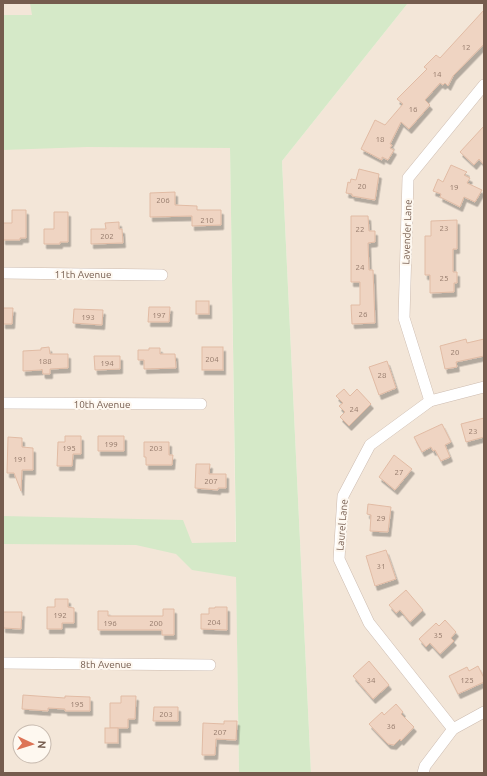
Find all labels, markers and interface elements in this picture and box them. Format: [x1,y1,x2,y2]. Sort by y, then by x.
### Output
house number: 12 [461,43,471,52]
house number: 14 [432,70,442,79]
house number: 16 [408,105,418,114]
house number: 18 [375,135,385,144]
house number: 20 [357,182,367,191]
house number: 19 [449,183,459,192]
house number: 206 [156,196,170,205]
street label: Lavender Lane [400,199,414,265]
house number: 210 [200,216,214,225]
house number: 23 [439,224,449,233]
house number: 22 [355,225,365,234]
house number: 202 [100,232,114,241]
house number: 24 [355,263,365,272]
street label: 11th Avenue [55,269,111,280]
house number: 25 [439,274,449,283]
house number: 26 [358,310,368,319]
house number: 197 [152,311,166,320]
house number: 193 [81,313,95,322]
house number: 20 [450,348,460,357]
house number: 204 [205,355,219,364]
house number: 188 [38,357,52,366]
house number: 194 [100,359,114,368]
house number: 28 [377,371,387,380]
street label: 10th Avenue [74,399,130,410]
house number: 24 [349,405,359,414]
house number: 23 [468,427,478,436]
house number: 199 [104,440,118,449]
house number: 195 [62,444,76,453]
house number: 203 [149,444,163,453]
house number: 191 [13,455,27,464]
house number: 27 [394,468,404,477]
house number: 207 [204,477,218,486]
street label: Laurel Lane [334,499,350,551]
house number: 29 [376,514,386,523]
house number: 31 [376,562,386,571]
house number: 192 [53,611,67,620]
house number: 204 [207,618,221,627]
house number: 196 [103,619,117,628]
house number: 200 [149,619,163,628]
house number: 35 [433,631,443,640]
street label: 8th Avenue [80,659,132,670]
house number: 34 [366,676,376,685]
house number: 125 [460,676,474,685]
house number: 195 [70,700,84,709]
house number: 203 [159,710,173,719]
house number: 36 [386,722,396,731]
north arrow [12,724,52,764]
house number: 207 [213,728,227,737]
text: N [36,740,48,749]

